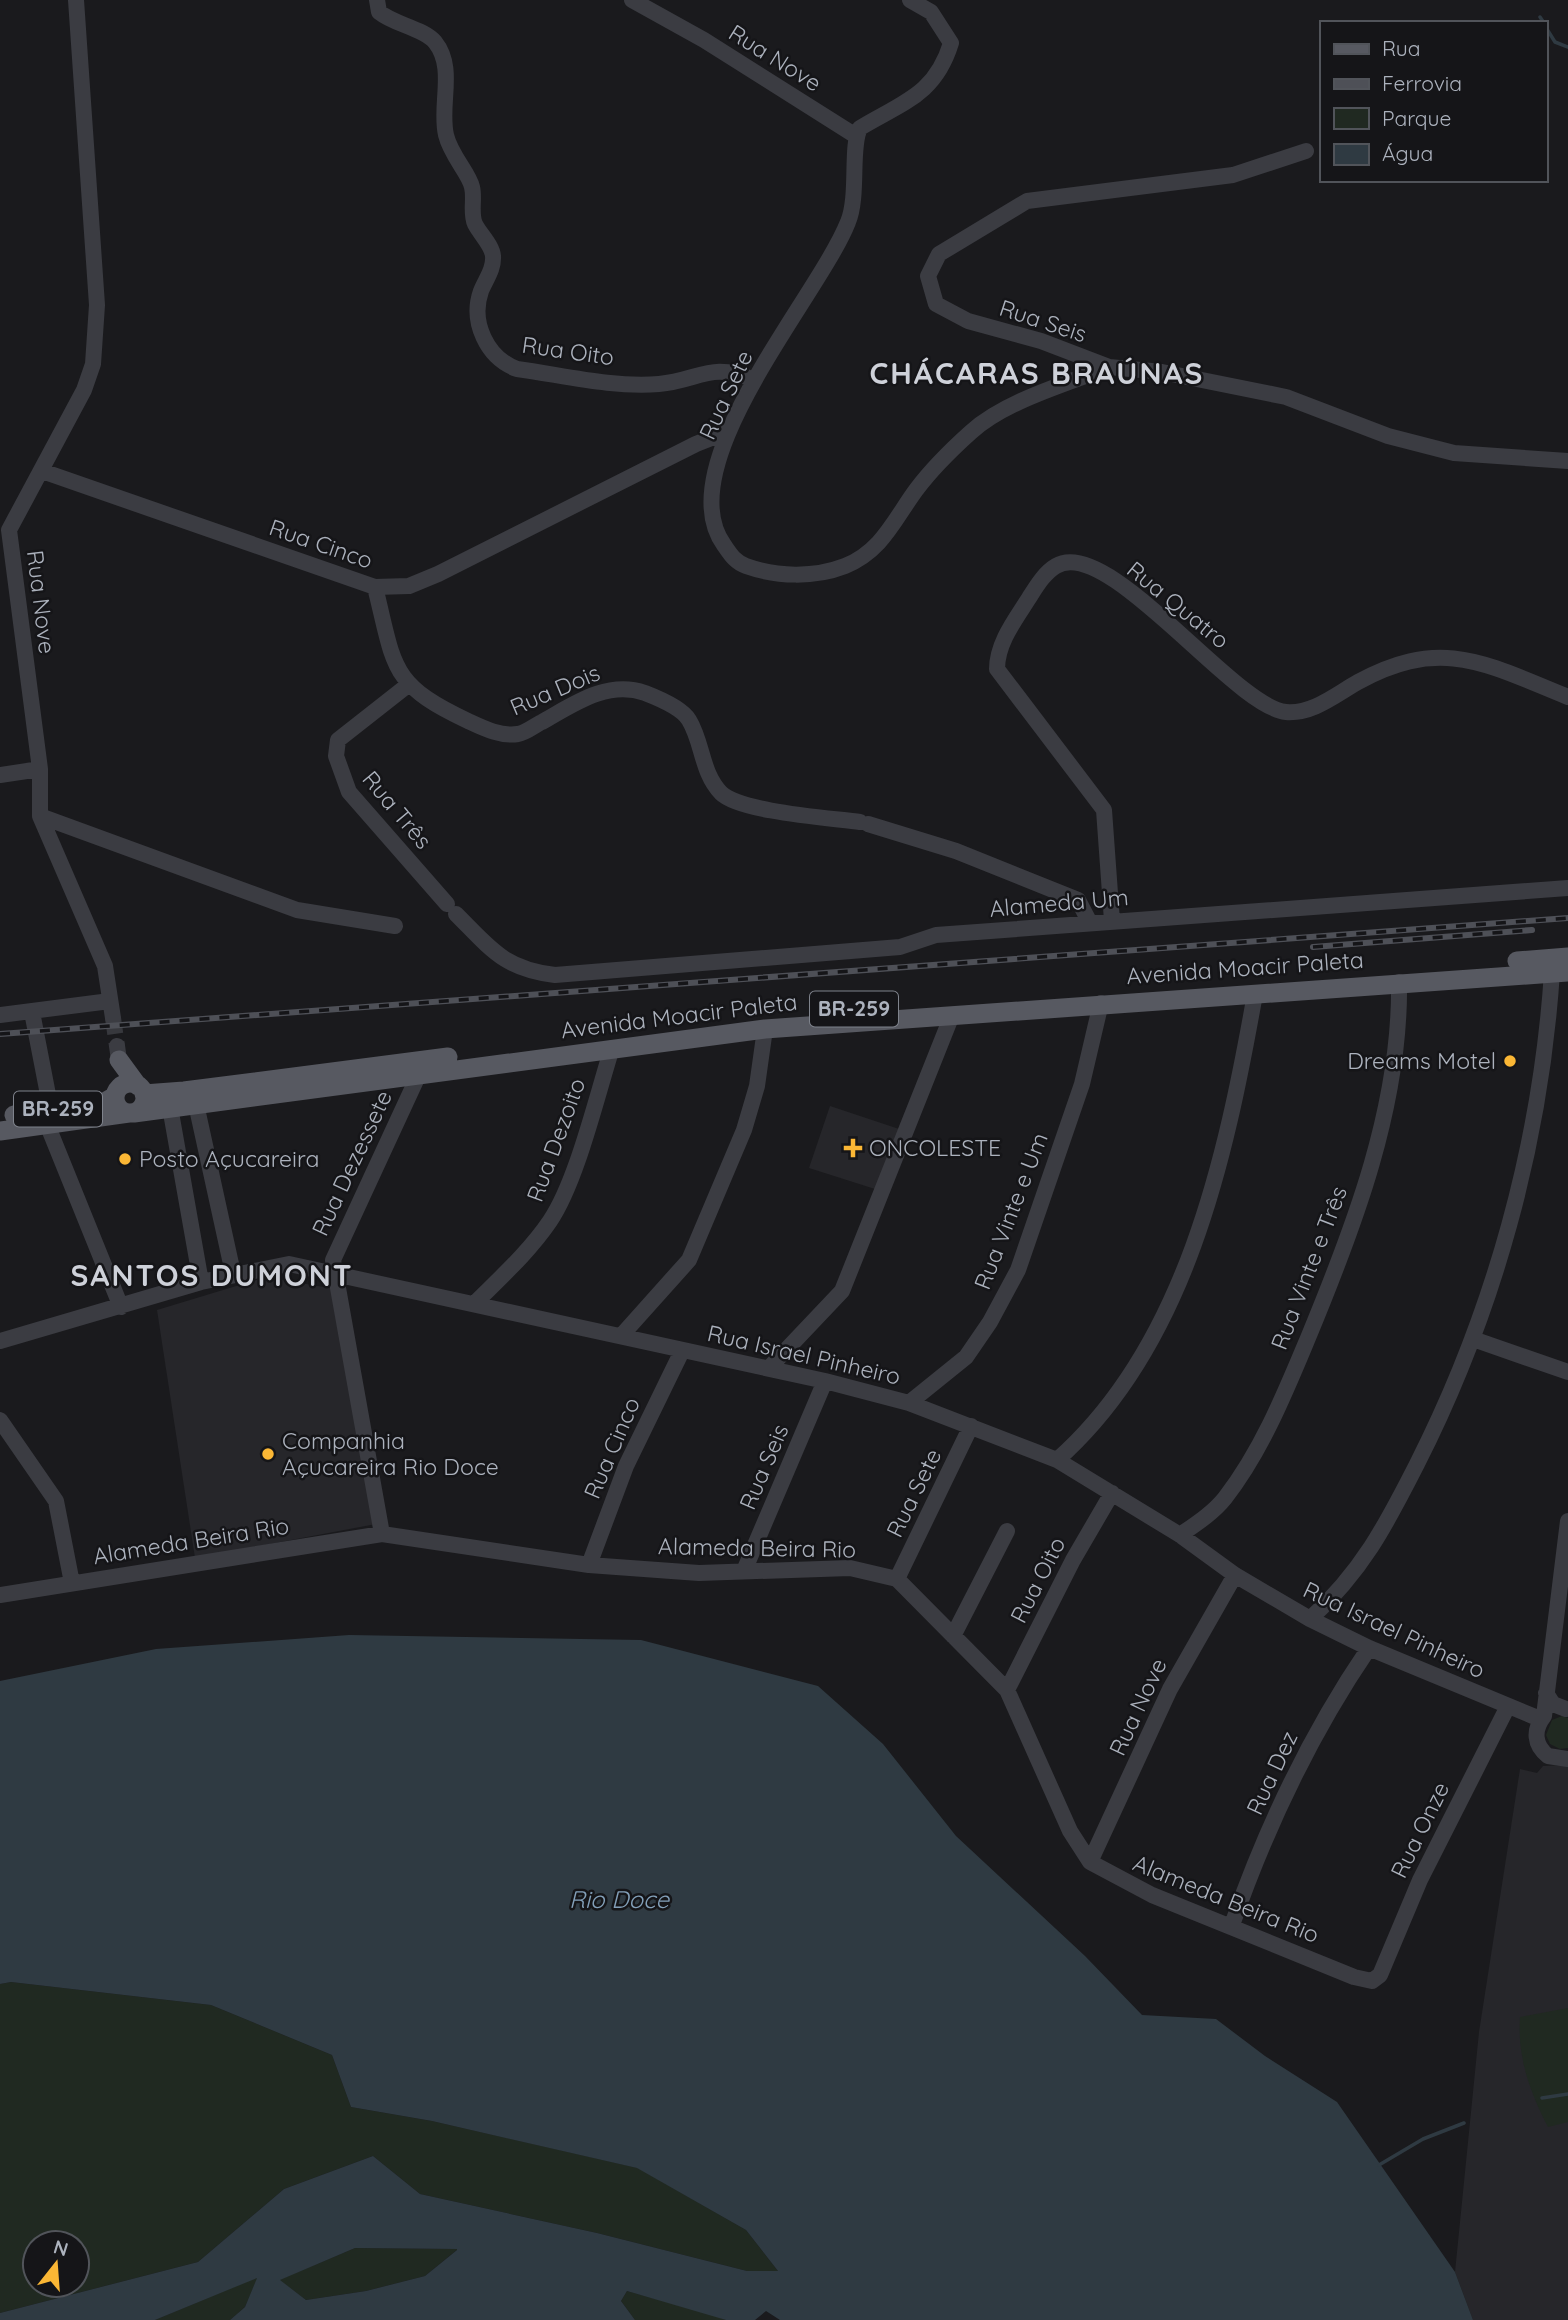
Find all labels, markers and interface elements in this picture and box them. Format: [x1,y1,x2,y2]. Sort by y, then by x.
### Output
street label: Rua Nove [723,18,827,97]
legend [1320,21,1547,182]
text: Rua [1382,35,1421,61]
text: Ferrovia [1382,70,1462,96]
text: Parque [1382,105,1451,131]
text: Água [1382,140,1433,166]
street label: Rua Seis [996,293,1090,348]
street label: Rua Oito [520,330,616,371]
street label: Rua Sete [692,346,759,444]
district label: CHÁCARAS BRAÚNAS [869,354,1205,392]
street label: Rua Cinco [266,512,377,575]
street label: Rua Nove [21,549,62,655]
street label: Rua Quatro [1121,555,1235,655]
street label: Rua Dois [506,658,604,721]
street label: Rua Três [356,765,438,855]
street label: Alameda Um [988,882,1130,923]
street label: Avenida Moacir Paleta [1125,945,1365,990]
street label: Avenida Moacir Paleta [559,987,799,1044]
road number: BR-259 [810,992,898,1026]
place label: Dreams Motel [1347,1046,1496,1075]
marker: Dreams Motel [1502,1053,1518,1069]
street label: Rua Dezoito [520,1074,591,1206]
street label: Rua Dezessete [305,1085,398,1240]
road number: BR-259 [14,1092,102,1126]
street label: Rua Vinte e Um [967,1128,1054,1293]
place label: ONCOLESTE [869,1133,1001,1162]
marker: ONCOLESTE [843,1138,863,1158]
place label: Posto Açucareira [139,1144,320,1173]
marker: Posto Açucareira [117,1151,133,1167]
street label: Rua Vinte e Três [1264,1182,1353,1354]
district label: SANTOS DUMONT [70,1256,354,1294]
street label: Rua Israel Pinheiro [705,1318,903,1391]
street label: Rua Cinco [577,1393,646,1503]
street label: Rua Seis [733,1420,794,1514]
place label: Companhia Açucareira Rio Doce [282,1426,499,1481]
street label: Rua Sete [880,1444,947,1542]
marker: Companhia Açucareira Rio Doce [260,1446,276,1462]
street label: Alameda Beira Rio [91,1511,291,1570]
street label: Alameda Beira Rio [658,1531,856,1564]
street label: Rua Oito [1004,1532,1071,1628]
street label: Rua Israel Pinheiro [1299,1575,1490,1684]
street label: Rua Nove [1102,1654,1173,1760]
street label: Rua Dez [1240,1726,1304,1819]
street label: Rua Onze [1384,1777,1455,1883]
street label: Alameda Beira Rio [1129,1848,1323,1949]
water label: Rio Doce [569,1884,671,1914]
north arrow [21,2229,91,2299]
text: N [51,2234,71,2261]

